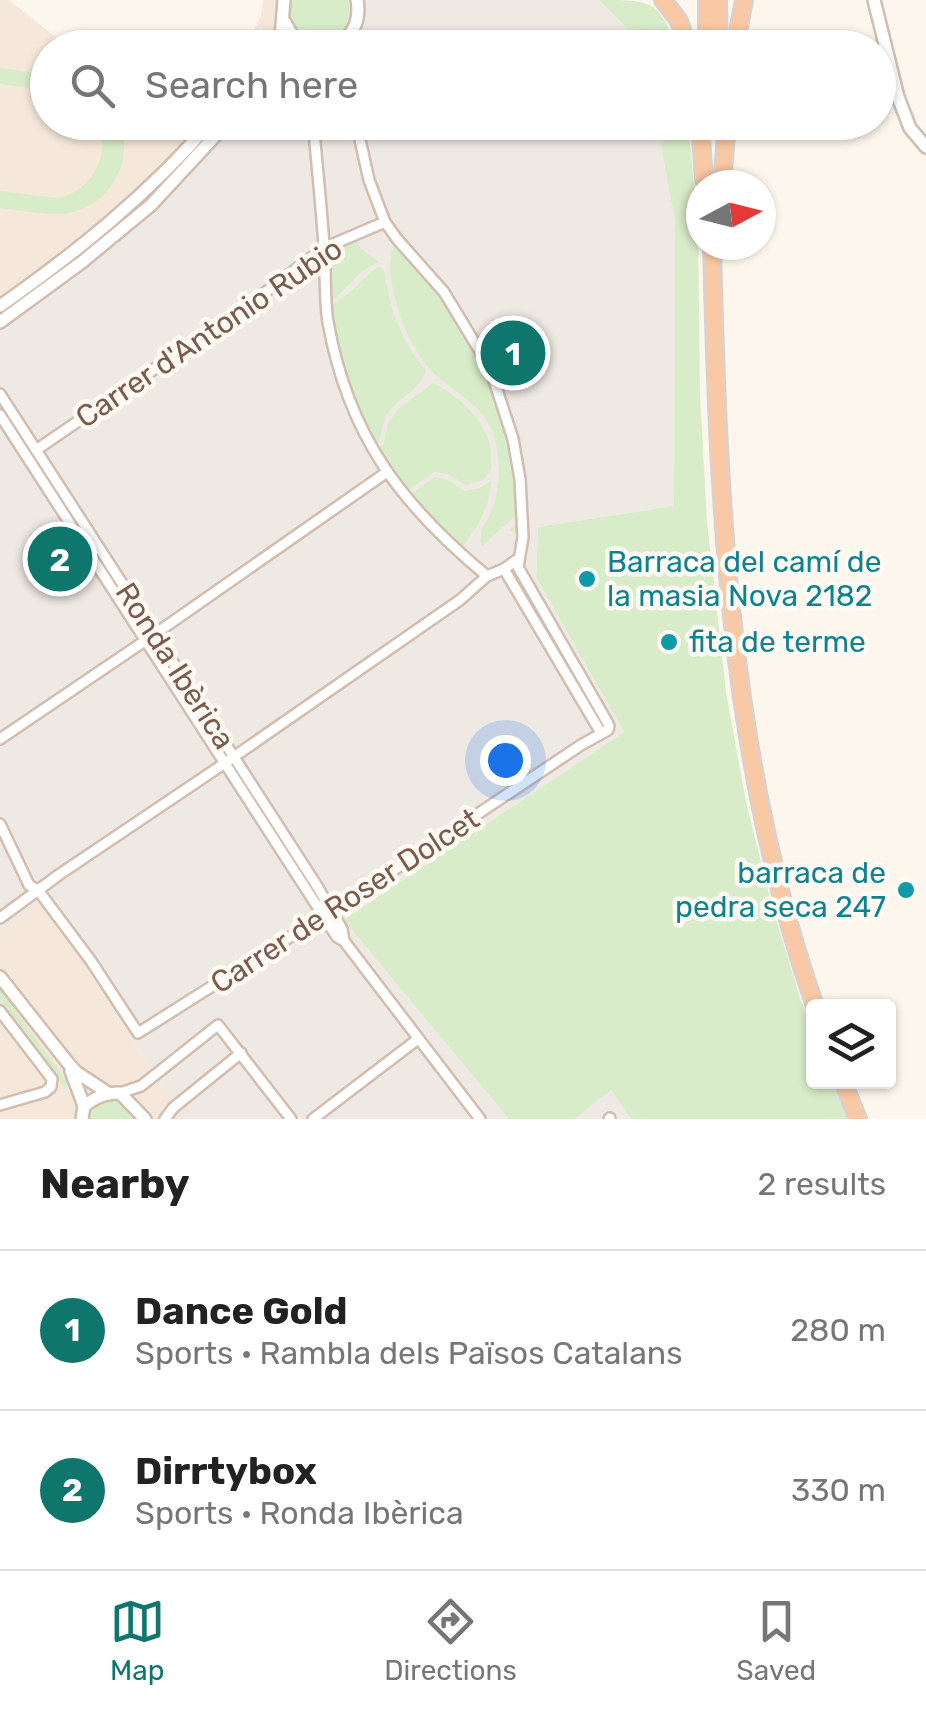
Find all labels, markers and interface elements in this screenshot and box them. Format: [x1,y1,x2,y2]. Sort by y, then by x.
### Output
search box [30,30,896,140]
icon: search [65,58,120,113]
text: Search here [145,62,358,108]
north arrow [686,170,776,260]
street label: Carrer d'Antonio Rubio [69,230,349,436]
pin: 1 [480,316,546,390]
pin: 2 [28,522,92,596]
place label: Barraca del camí de la masia Nova 2182 [607,544,882,614]
marker: Barraca del camí de la masia Nova 2182 [576,568,598,590]
street label: Ronda Ibèrica [108,576,242,756]
place label: fita de terme [689,624,866,660]
marker: fita de terme [658,631,680,653]
your location [480,735,531,786]
street label: Carrer de Roser Dolcet [204,801,486,1001]
place label: barraca de pedra seca 247 [675,855,886,925]
marker: barraca de pedra seca 247 [895,879,917,901]
map controls [806,999,896,1089]
button: layers [806,999,896,1089]
text: Nearby [40,1159,190,1209]
text: 2 results [757,1165,886,1203]
text: Dance Gold [135,1288,348,1334]
text: 1 [65,1311,80,1349]
text: 280 m [790,1311,886,1349]
text: Sports · Rambla dels Països Catalans [135,1334,683,1372]
text: Dirrtybox [135,1448,317,1494]
text: 2 [62,1471,83,1509]
text: 330 m [791,1471,886,1509]
text: Sports · Ronda Ibèrica [135,1494,464,1532]
tab: Map [110,1594,165,1687]
tab: Directions [384,1594,517,1687]
tab: Saved [736,1594,816,1687]

